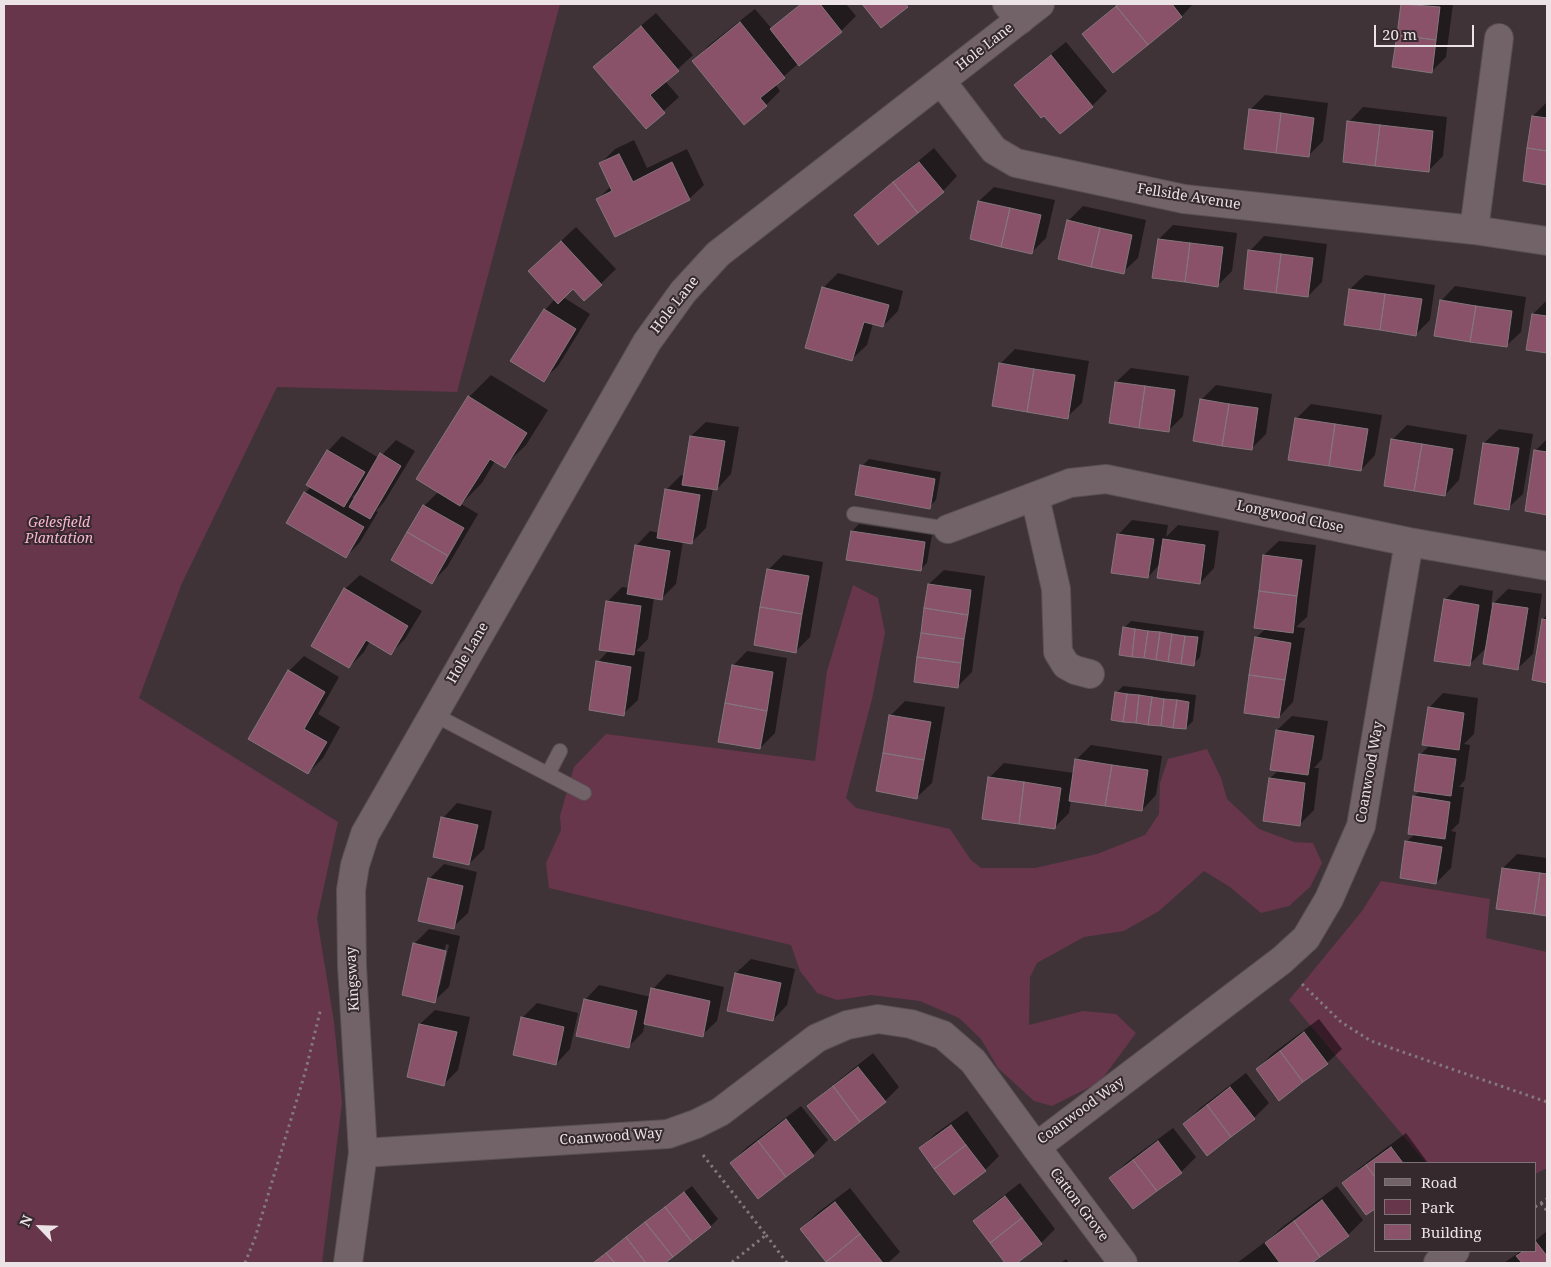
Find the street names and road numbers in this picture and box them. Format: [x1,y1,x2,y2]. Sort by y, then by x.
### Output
street label: Hole Lane [953,20,1017,74]
street label: Fellside Avenue [1136,181,1242,213]
street label: Hole Lane [648,273,702,337]
street label: Longwood Close [1235,497,1345,537]
street label: Hole Lane [444,619,492,687]
street label: Coanwood Way [1353,720,1387,824]
street label: Kingsway [343,946,363,1012]
street label: Coanwood Way [1034,1074,1128,1148]
street label: Coanwood Way [559,1125,663,1149]
street label: Catton Grove [1046,1165,1112,1245]

